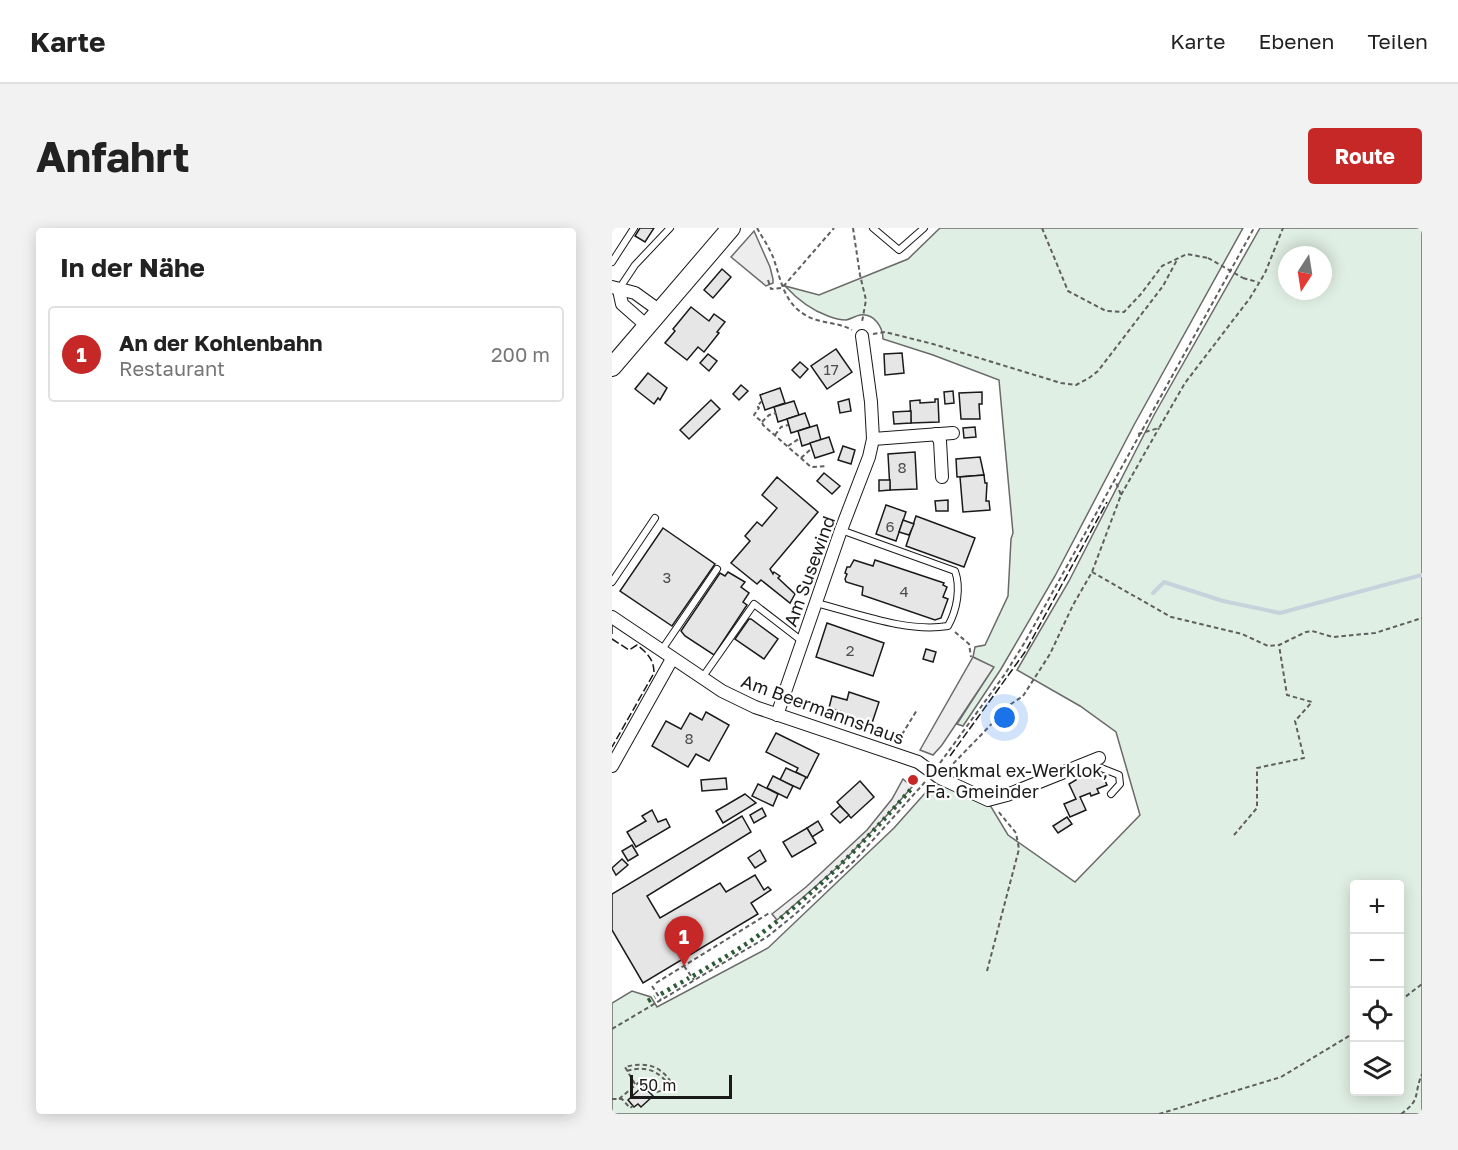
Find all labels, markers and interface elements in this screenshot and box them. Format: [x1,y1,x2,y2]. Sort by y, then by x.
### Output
text: Karte [30,25,105,58]
text: Karte [1170,28,1226,54]
text: Ebenen [1259,28,1334,54]
text: Teilen [1367,28,1428,54]
button: Route [1308,128,1422,184]
text: Anfahrt [36,131,190,181]
north arrow [1278,246,1332,300]
text: In der Nähe [60,252,205,283]
text: An der Kohlenbahn [119,329,323,356]
text: 1 [76,342,87,366]
text: 200 m [491,342,550,366]
text: Restaurant [119,356,225,380]
house number: 17 [823,360,839,378]
house number: 8 [897,458,907,476]
street label: Am Susewind [779,513,839,629]
house number: 6 [885,517,895,535]
house number: 3 [663,568,671,586]
house number: 4 [899,582,909,600]
house number: 2 [846,641,854,659]
street label: Am Beermannshaus [738,669,908,749]
your location [990,703,1019,732]
house number: 8 [684,729,694,747]
place label: Denkmal ex-Werklok, Fa. Gmeinder [925,759,1108,802]
marker: Denkmal ex-Werklok, Fa. Gmeinder [906,773,920,787]
map controls [1350,880,1404,1096]
button: + [1350,880,1404,934]
pin: 1 [664,916,704,966]
button: − [1350,934,1404,988]
button: locate [1350,988,1404,1042]
button: layers [1350,1042,1404,1096]
scale bar [630,1072,732,1100]
text: 50 m [639,1075,676,1095]

